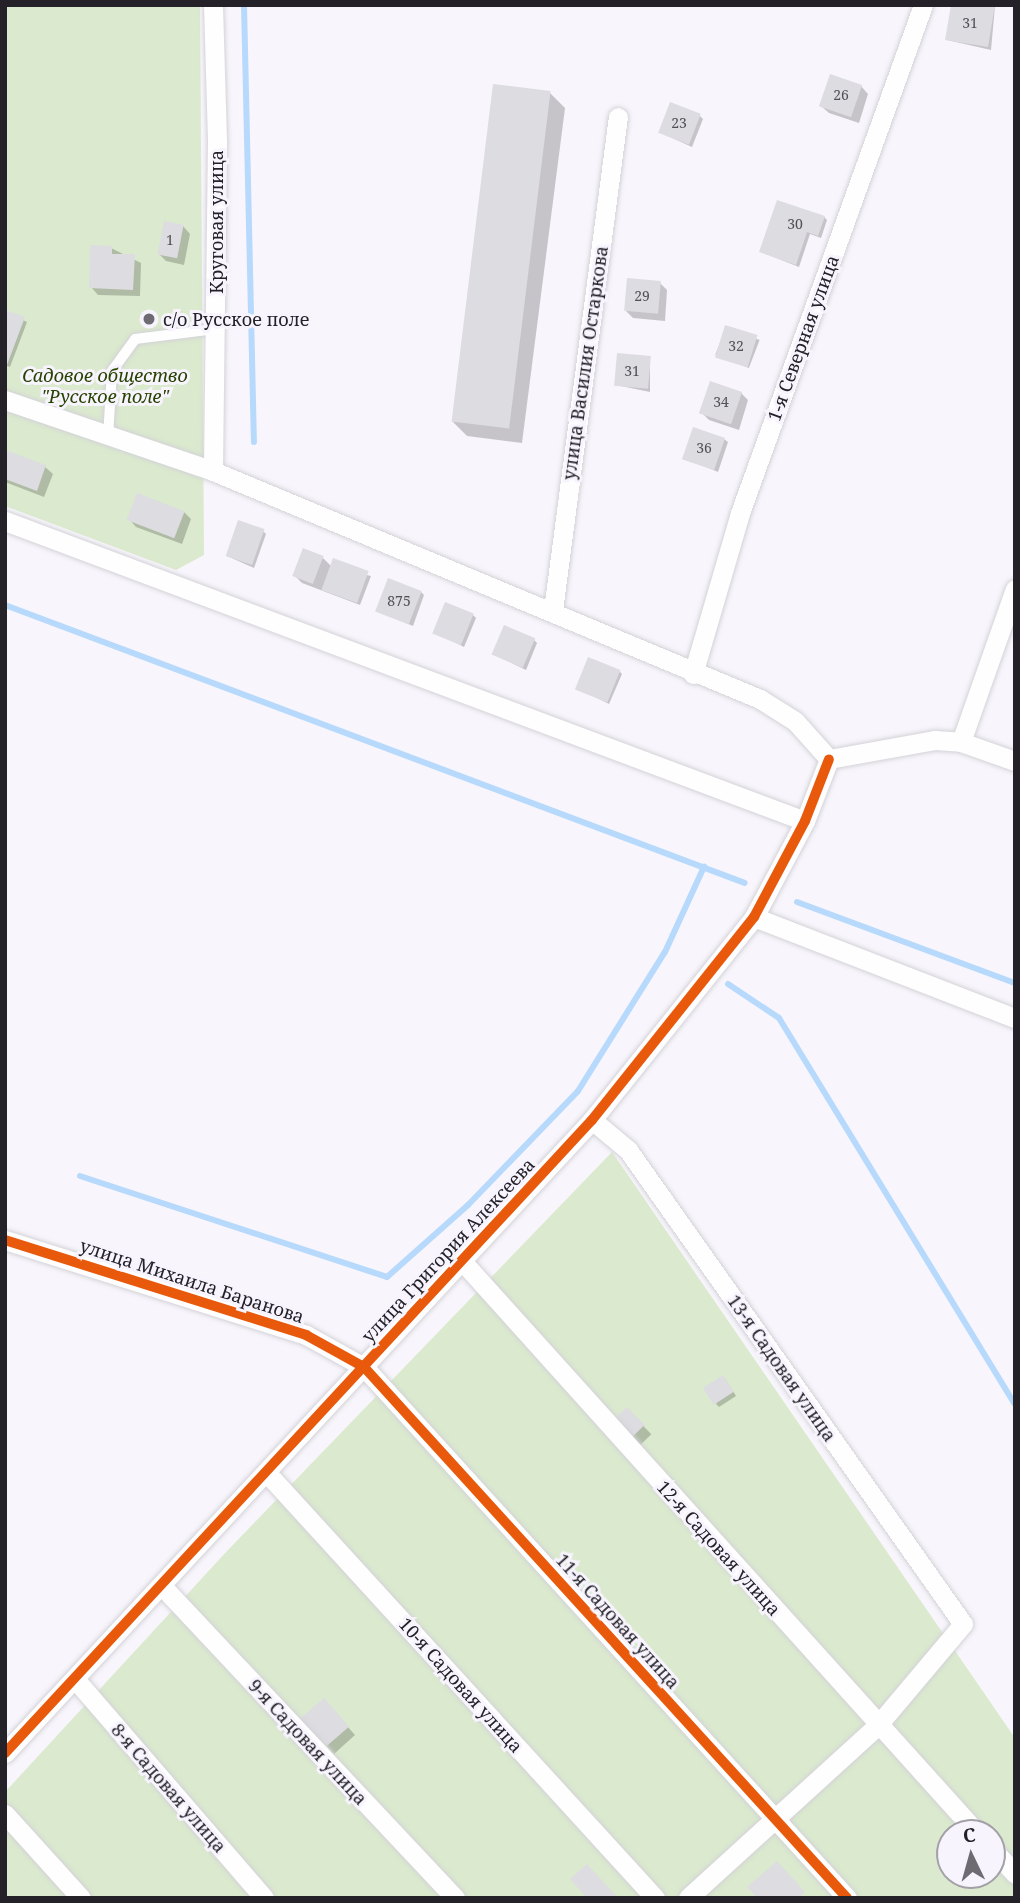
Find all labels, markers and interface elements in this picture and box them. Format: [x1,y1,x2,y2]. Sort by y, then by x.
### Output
house number: 31 [962,15,978,31]
house number: 26 [833,87,849,103]
house number: 23 [671,115,687,131]
street label: Круговая улица [205,150,227,294]
house number: 30 [787,216,803,232]
house number: 1 [166,232,174,248]
street label: улица Василия Остаркова [558,245,612,481]
street label: 1-я Северная улица [763,252,843,424]
house number: 29 [634,288,650,304]
place label: с/о Русское поле [163,308,309,330]
marker: с/о Русское поле [141,311,157,327]
house number: 32 [728,338,744,354]
house number: 31 [624,363,640,379]
park label: Садовое общество "Русское поле" [22,365,188,408]
house number: 34 [713,394,729,410]
house number: 36 [696,440,712,456]
house number: 875 [387,593,411,609]
street label: улица Григория Алексеева [357,1153,539,1347]
street label: улица Михаила Баранова [77,1235,307,1327]
street label: 13-я Садовая улица [723,1290,841,1446]
street label: 12-я Садовая улица [653,1476,785,1620]
street label: 11-я Садовая улица [552,1549,684,1693]
street label: 10-я Садовая улица [395,1613,527,1757]
street label: 9-я Садовая улица [244,1675,372,1809]
street label: 8-я Садовая улица [107,1719,231,1857]
north arrow [936,1819,1006,1889]
text: С [962,1822,977,1849]

